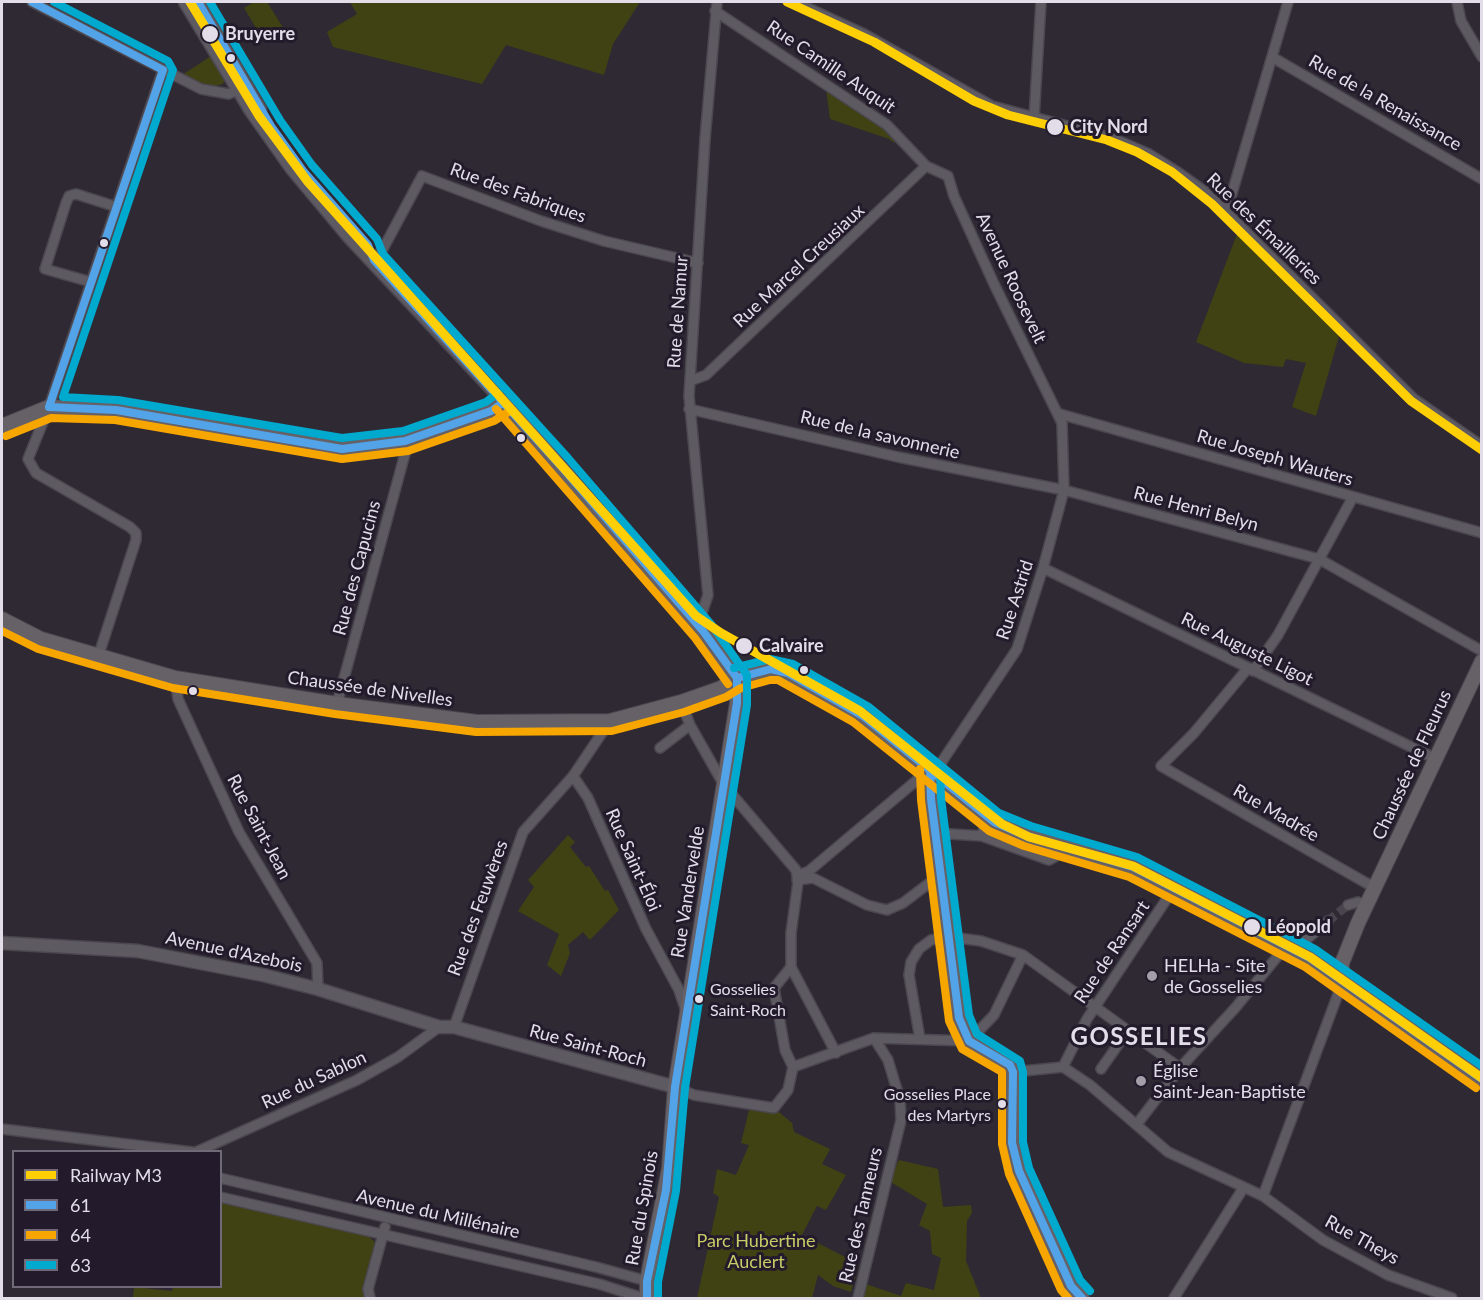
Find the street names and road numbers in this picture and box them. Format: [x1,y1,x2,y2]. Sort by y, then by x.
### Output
street label: Rue Camille Auquit [763,16,899,118]
street label: Rue de la Renaissance [1305,50,1465,156]
street label: Rue des Fabriques [447,158,589,228]
street label: Rue des Émailleries [1202,169,1326,289]
street label: Rue Marcel Creusiaux [729,200,869,332]
street label: Avenue Roosevelt [971,209,1051,347]
street label: Rue de Namur [663,255,693,369]
street label: Rue de la savonnerie [798,406,962,464]
street label: Rue Joseph Wauters [1194,425,1356,491]
street label: Rue Henri Belyn [1131,482,1261,536]
street label: Rue des Capucins [329,498,385,638]
street label: Rue Astrid [992,557,1038,643]
street label: Rue Auguste Ligot [1178,608,1316,690]
street label: Chaussée de Nivelles [286,667,454,711]
street label: Chaussée de Fleurus [1368,687,1456,843]
street label: Rue Saint-Jean [222,771,296,883]
street label: Rue Madrée [1229,780,1323,846]
street label: Rue Saint-Éloi [601,805,665,915]
street label: Rue Vandervelde [667,824,709,960]
street label: Rue des Feuwères [443,837,513,979]
street label: Rue de Ransart [1070,897,1154,1007]
street label: Avenue d'Azebois [164,927,304,977]
street label: Rue Saint-Roch [527,1020,649,1072]
street label: Rue du Sablon [258,1046,370,1114]
street label: Rue des Tanneurs [835,1145,887,1285]
street label: Rue du Spinois [621,1149,663,1267]
street label: Avenue du Millénaire [354,1185,522,1243]
street label: Rue Theys [1321,1211,1403,1269]

